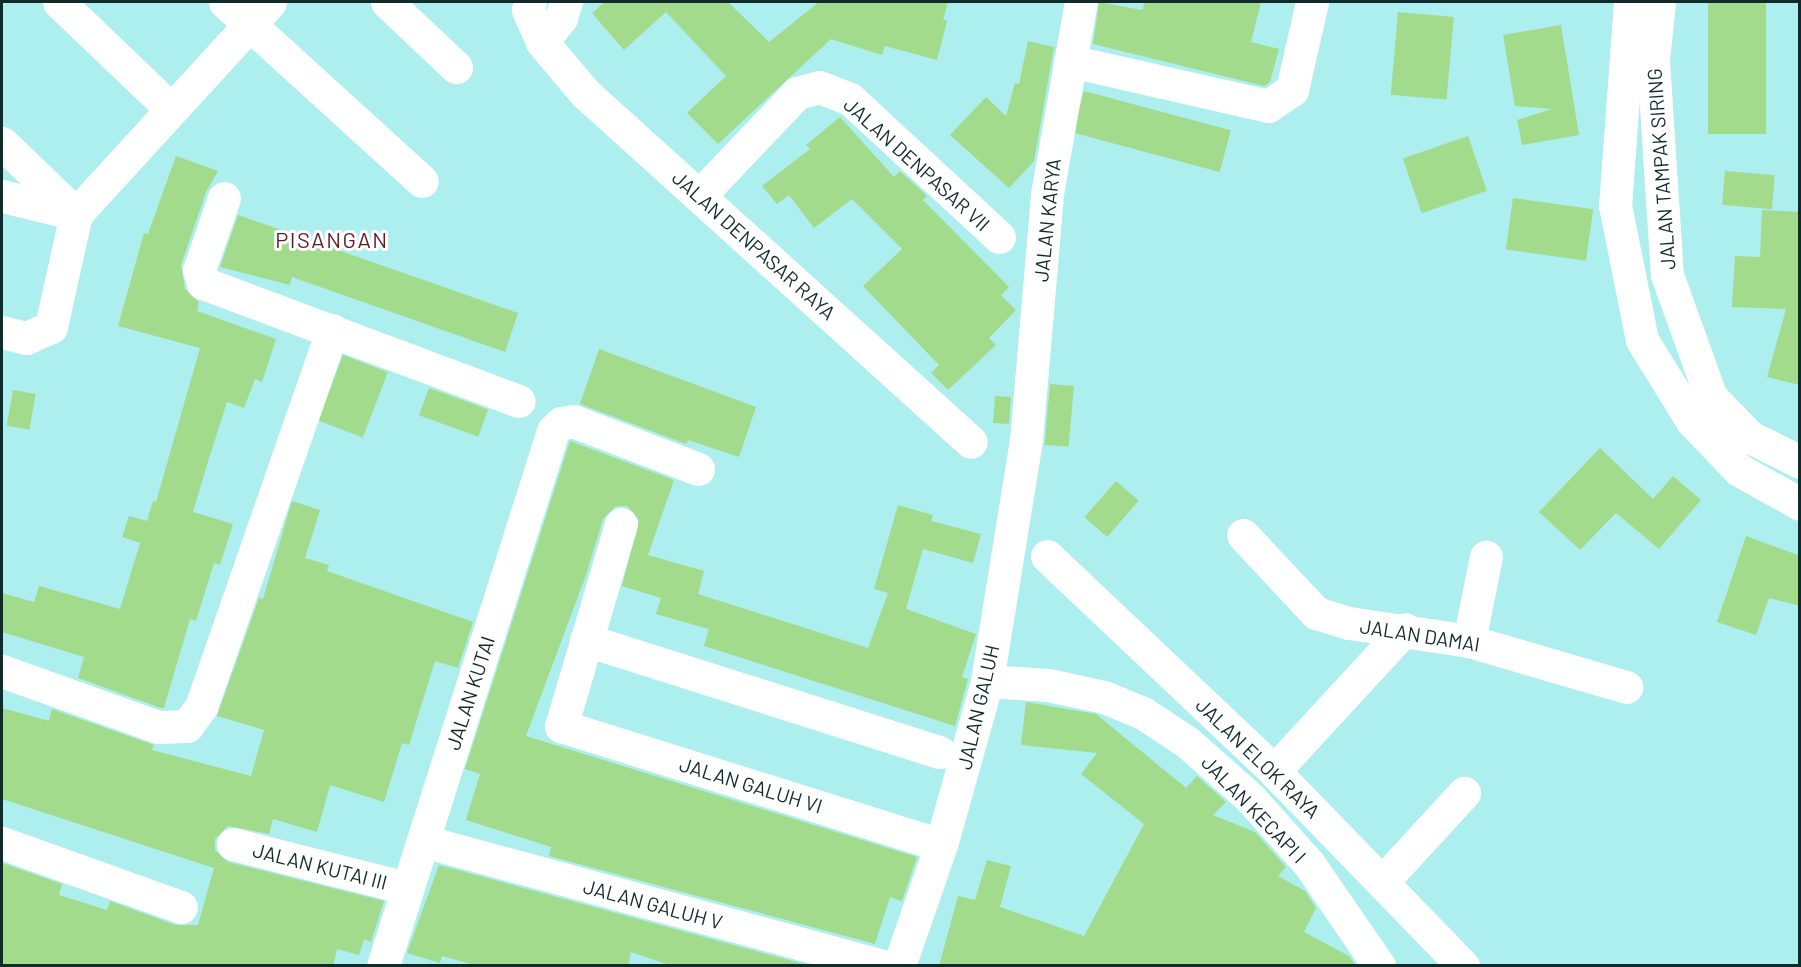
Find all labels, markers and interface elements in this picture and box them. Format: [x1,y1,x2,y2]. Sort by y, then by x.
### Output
street label: JALAN TAMPAK SIRING [1642,67,1680,271]
street label: JALAN DENPASAR VII [839,92,995,236]
street label: JALAN KARYA [1029,157,1065,283]
street label: JALAN DENPASAR RAYA [667,165,841,325]
district label: PISANGAN [275,227,389,253]
street label: JALAN DAMAI [1358,614,1482,656]
street label: JALAN KUTAI [440,633,500,753]
street label: JALAN GALUH [952,642,1004,772]
street label: JALAN ELOK RAYA [1191,693,1325,823]
street label: JALAN KECAPI I [1197,750,1311,868]
street label: JALAN GALUH VI [677,752,825,818]
street label: JALAN KUTAI III [250,838,390,894]
street label: JALAN GALUH V [581,874,725,934]

